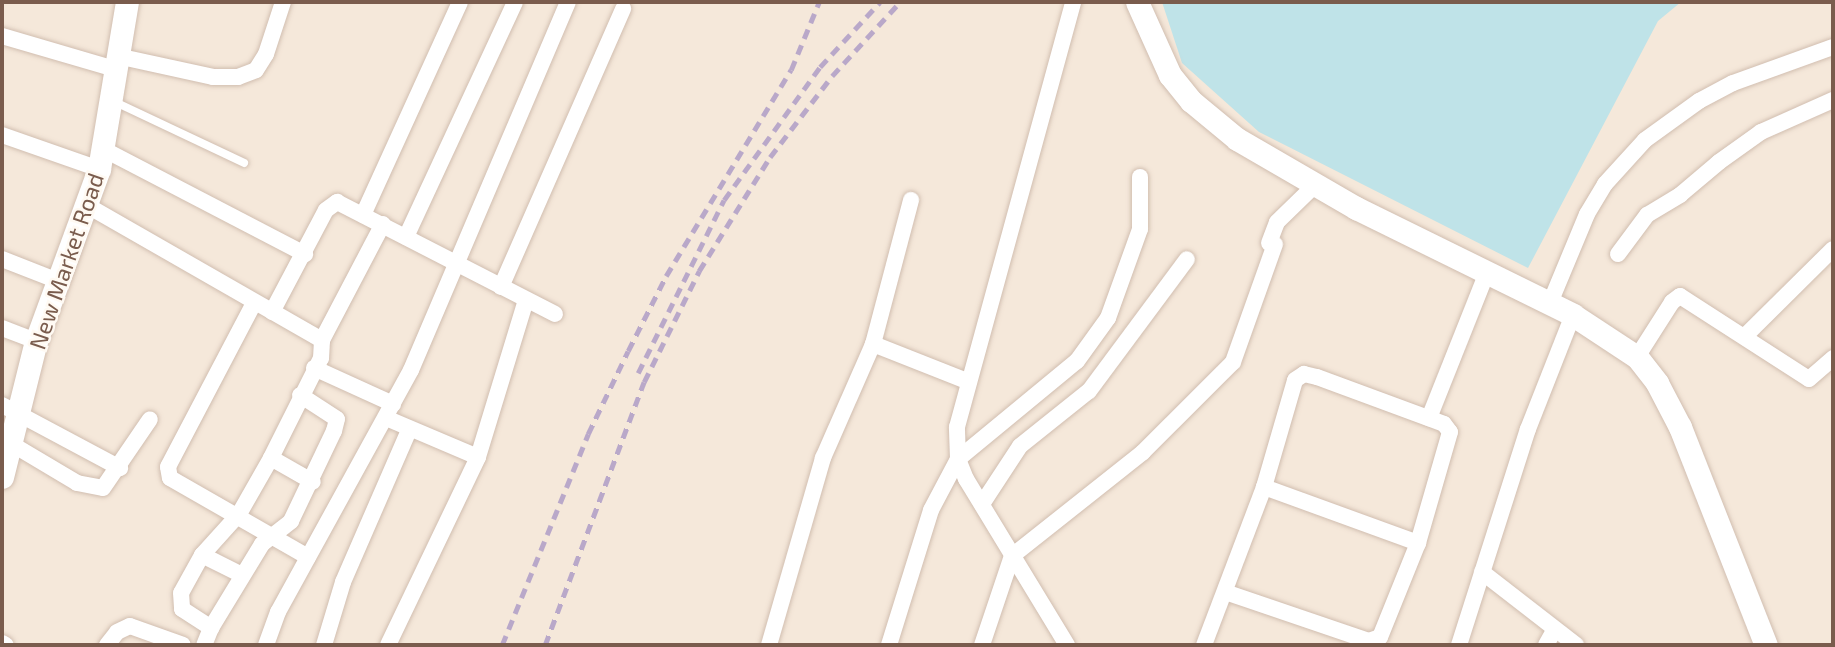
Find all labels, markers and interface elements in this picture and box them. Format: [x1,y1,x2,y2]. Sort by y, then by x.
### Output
street label: New Market Road [23,169,109,353]

